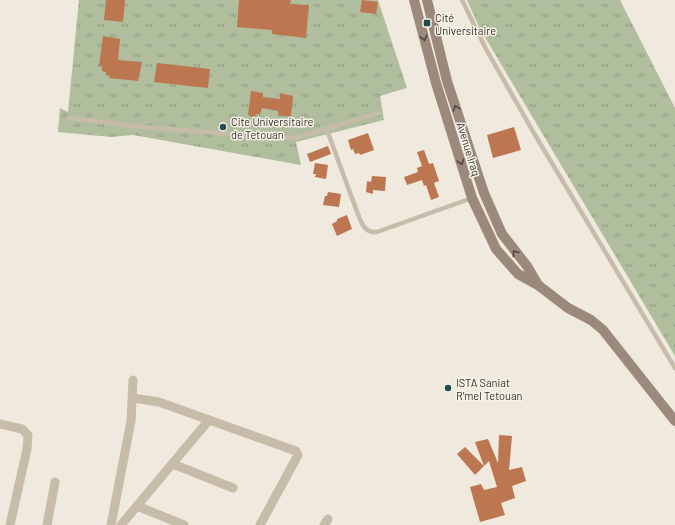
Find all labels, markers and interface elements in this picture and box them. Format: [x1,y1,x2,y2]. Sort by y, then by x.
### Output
place label: Cité Universitaire [435,11,496,37]
marker: Cité Universitaire [422,18,432,28]
one-way arrow [419,34,428,41]
one-way arrow [452,104,461,111]
place label: Cite Universitaire de Tetouan [231,115,314,141]
street label: Avenue Iraq [455,120,483,178]
marker: Cite Universitaire de Tetouan [218,122,228,132]
one-way arrow [456,159,465,166]
one-way arrow [513,251,520,258]
place label: ISTA Saniat R’mel Tetouan [456,376,523,402]
marker: ISTA Saniat R’mel Tetouan [443,383,453,393]

